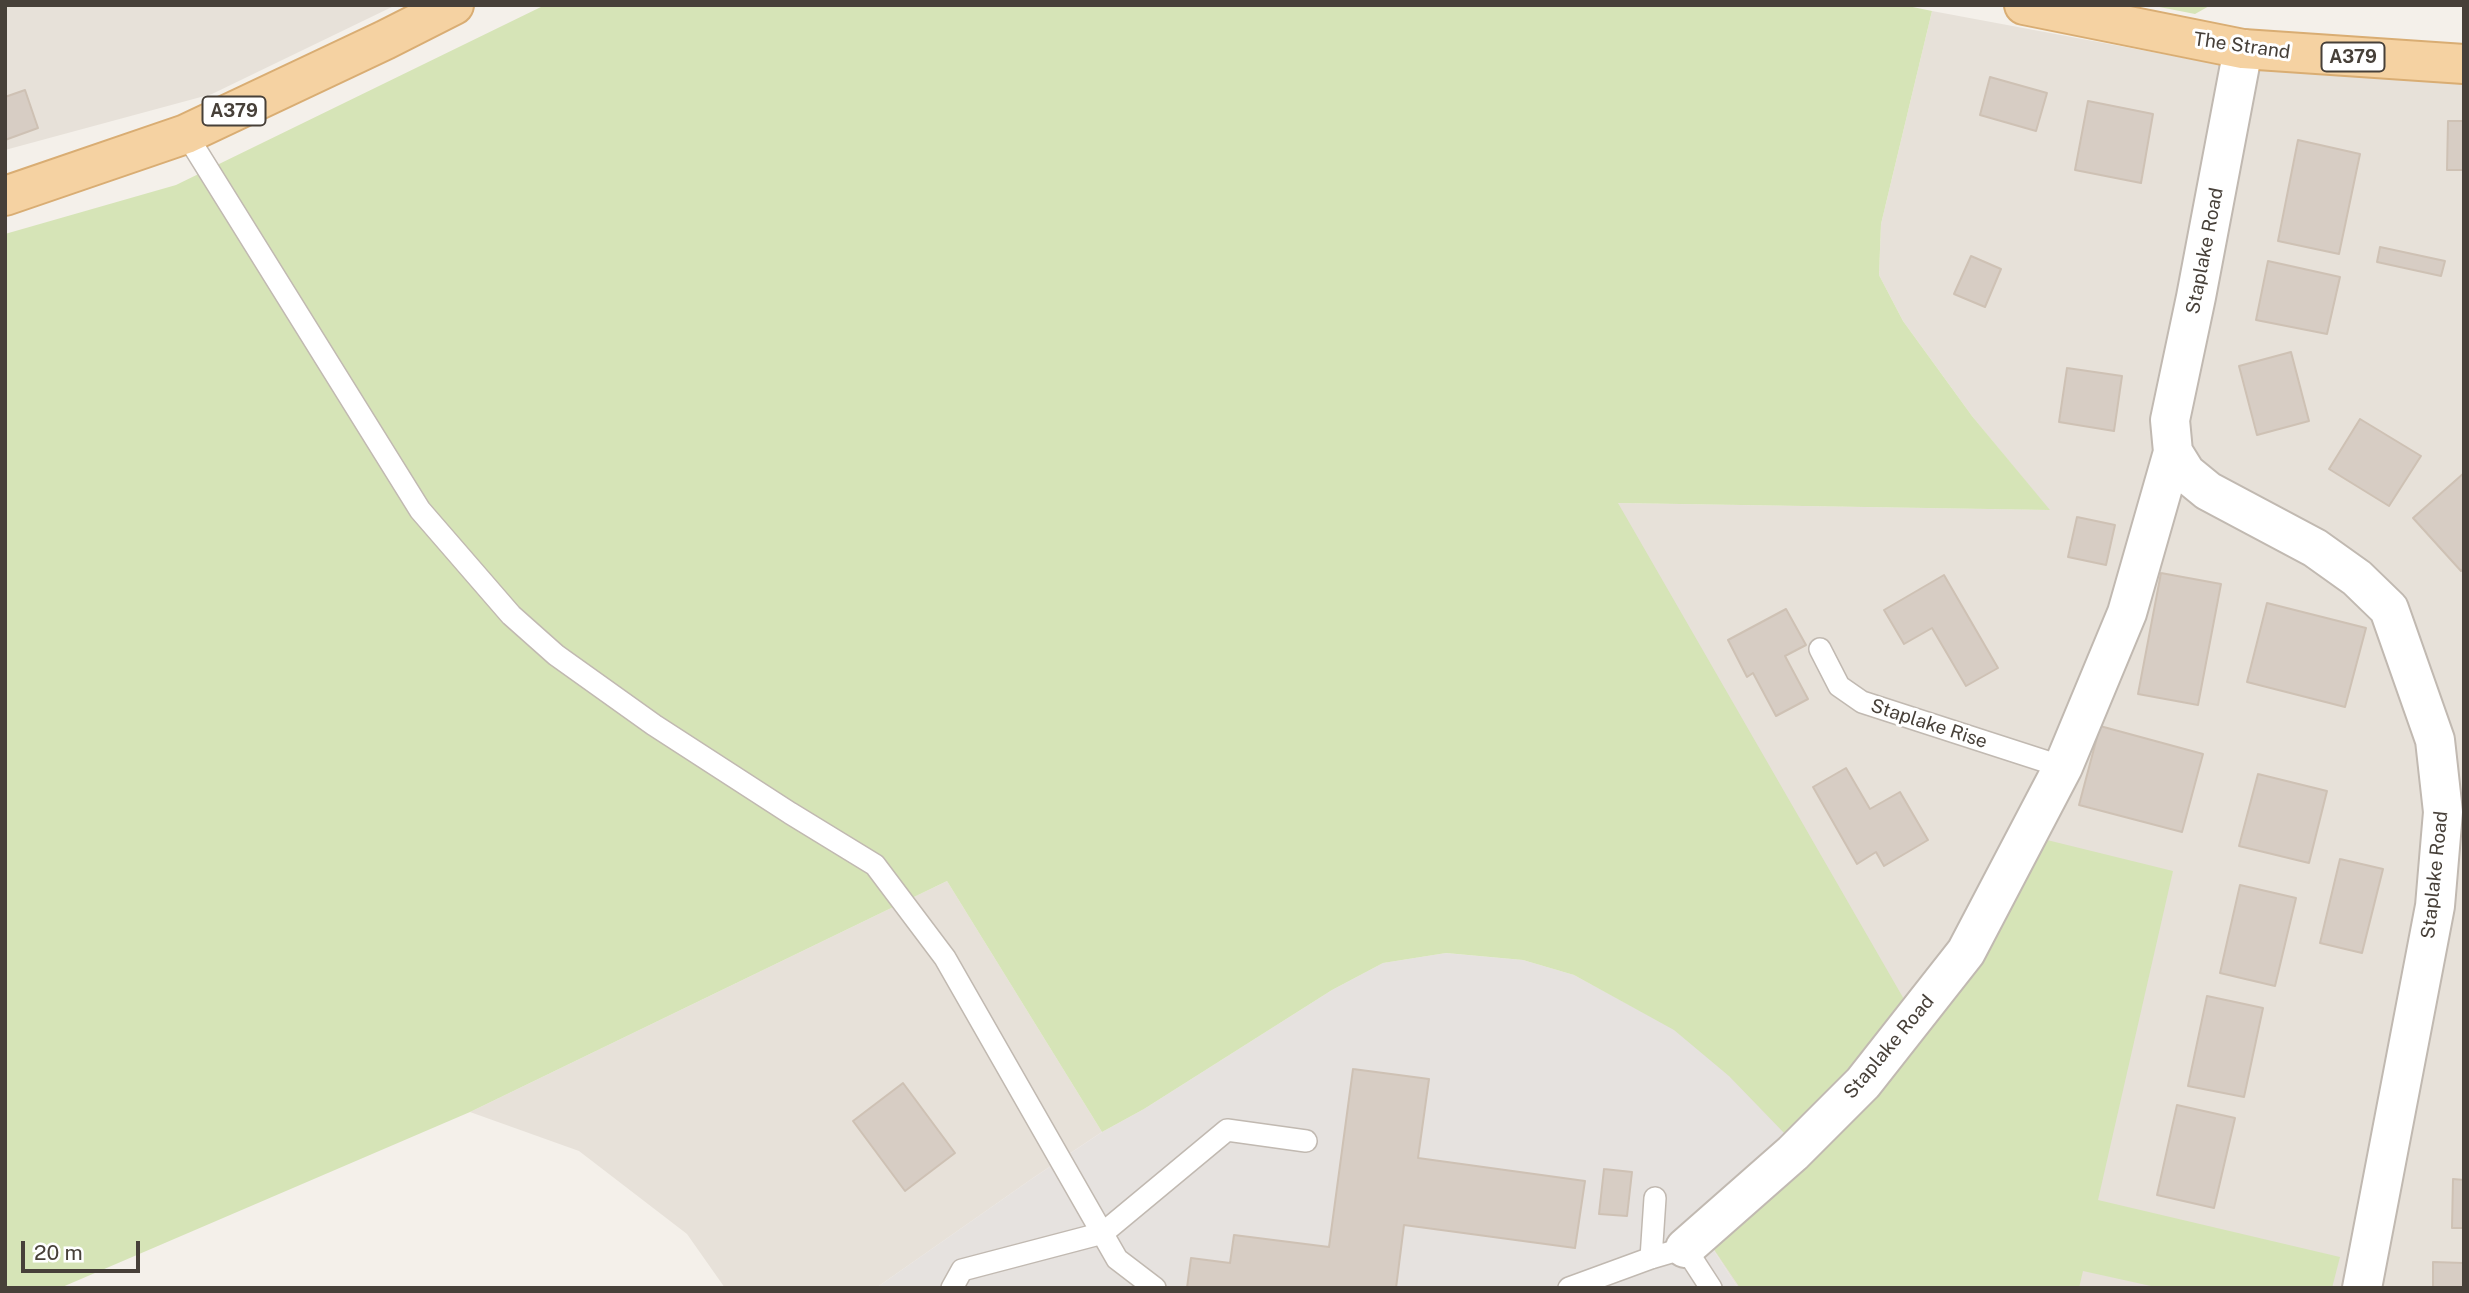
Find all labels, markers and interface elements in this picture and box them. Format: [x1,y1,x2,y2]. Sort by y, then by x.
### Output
street label: The Strand [2192,28,2292,64]
road number: A379 [2322,42,2384,72]
road number: A379 [202,96,266,126]
street label: Staplake Road [2182,186,2228,316]
street label: Staplake Rise [1868,694,1990,754]
street label: Staplake Road [2417,810,2453,940]
street label: Staplake Road [1839,991,1939,1103]
scale bar [24,1226,144,1270]
text: 20 m [34,1240,83,1265]

